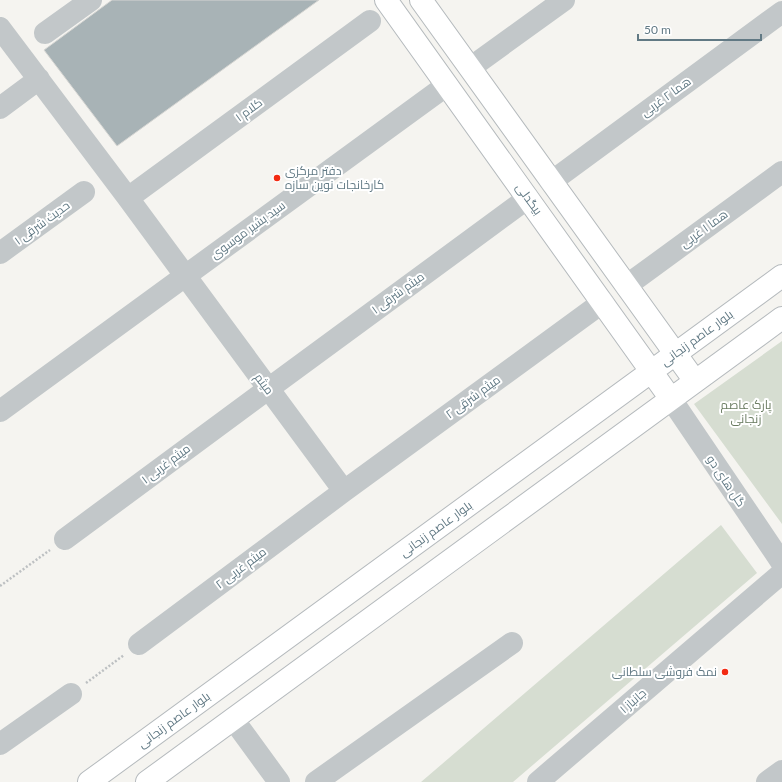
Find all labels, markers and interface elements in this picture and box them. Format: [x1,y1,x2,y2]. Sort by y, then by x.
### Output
scale bar [638,16,761,42]
text: 50 m [644,22,671,37]
street label: هما ۲ غربی [638,73,694,120]
street label: کلام ۱ [232,95,266,125]
place label: دفتر مرکزی کارخانجات نوین سازه [285,163,384,192]
marker: دفتر مرکزی کارخانجات نوین سازه [272,173,282,183]
street label: بیگدلی [513,180,546,217]
street label: حدیث شرقی ۱ [11,197,72,248]
street label: سید بشیر موسوی [207,197,288,262]
street label: هما ۱ غربی [677,206,731,251]
street label: میثم شرقی ۱ [368,268,428,318]
street label: بلوار عاصم زنجانی [658,306,736,370]
street label: میثم [251,370,277,398]
street label: میثم شرقی ۲ [442,372,504,422]
park label: پارک عاصم زنجانی [721,397,772,426]
street label: میثم غربی ۱ [138,440,194,488]
street label: گل های دو [704,452,749,509]
street label: بلوار عاصم زنجانی [397,497,475,561]
street label: میثم غربی ۲ [212,544,270,592]
place label: نمک فروشی سلطانی [612,664,717,679]
marker: نمک فروشی سلطانی [720,667,730,677]
street label: جانباز ۱ [616,685,649,716]
street label: بلوار عاصم زنجانی [135,688,213,752]

